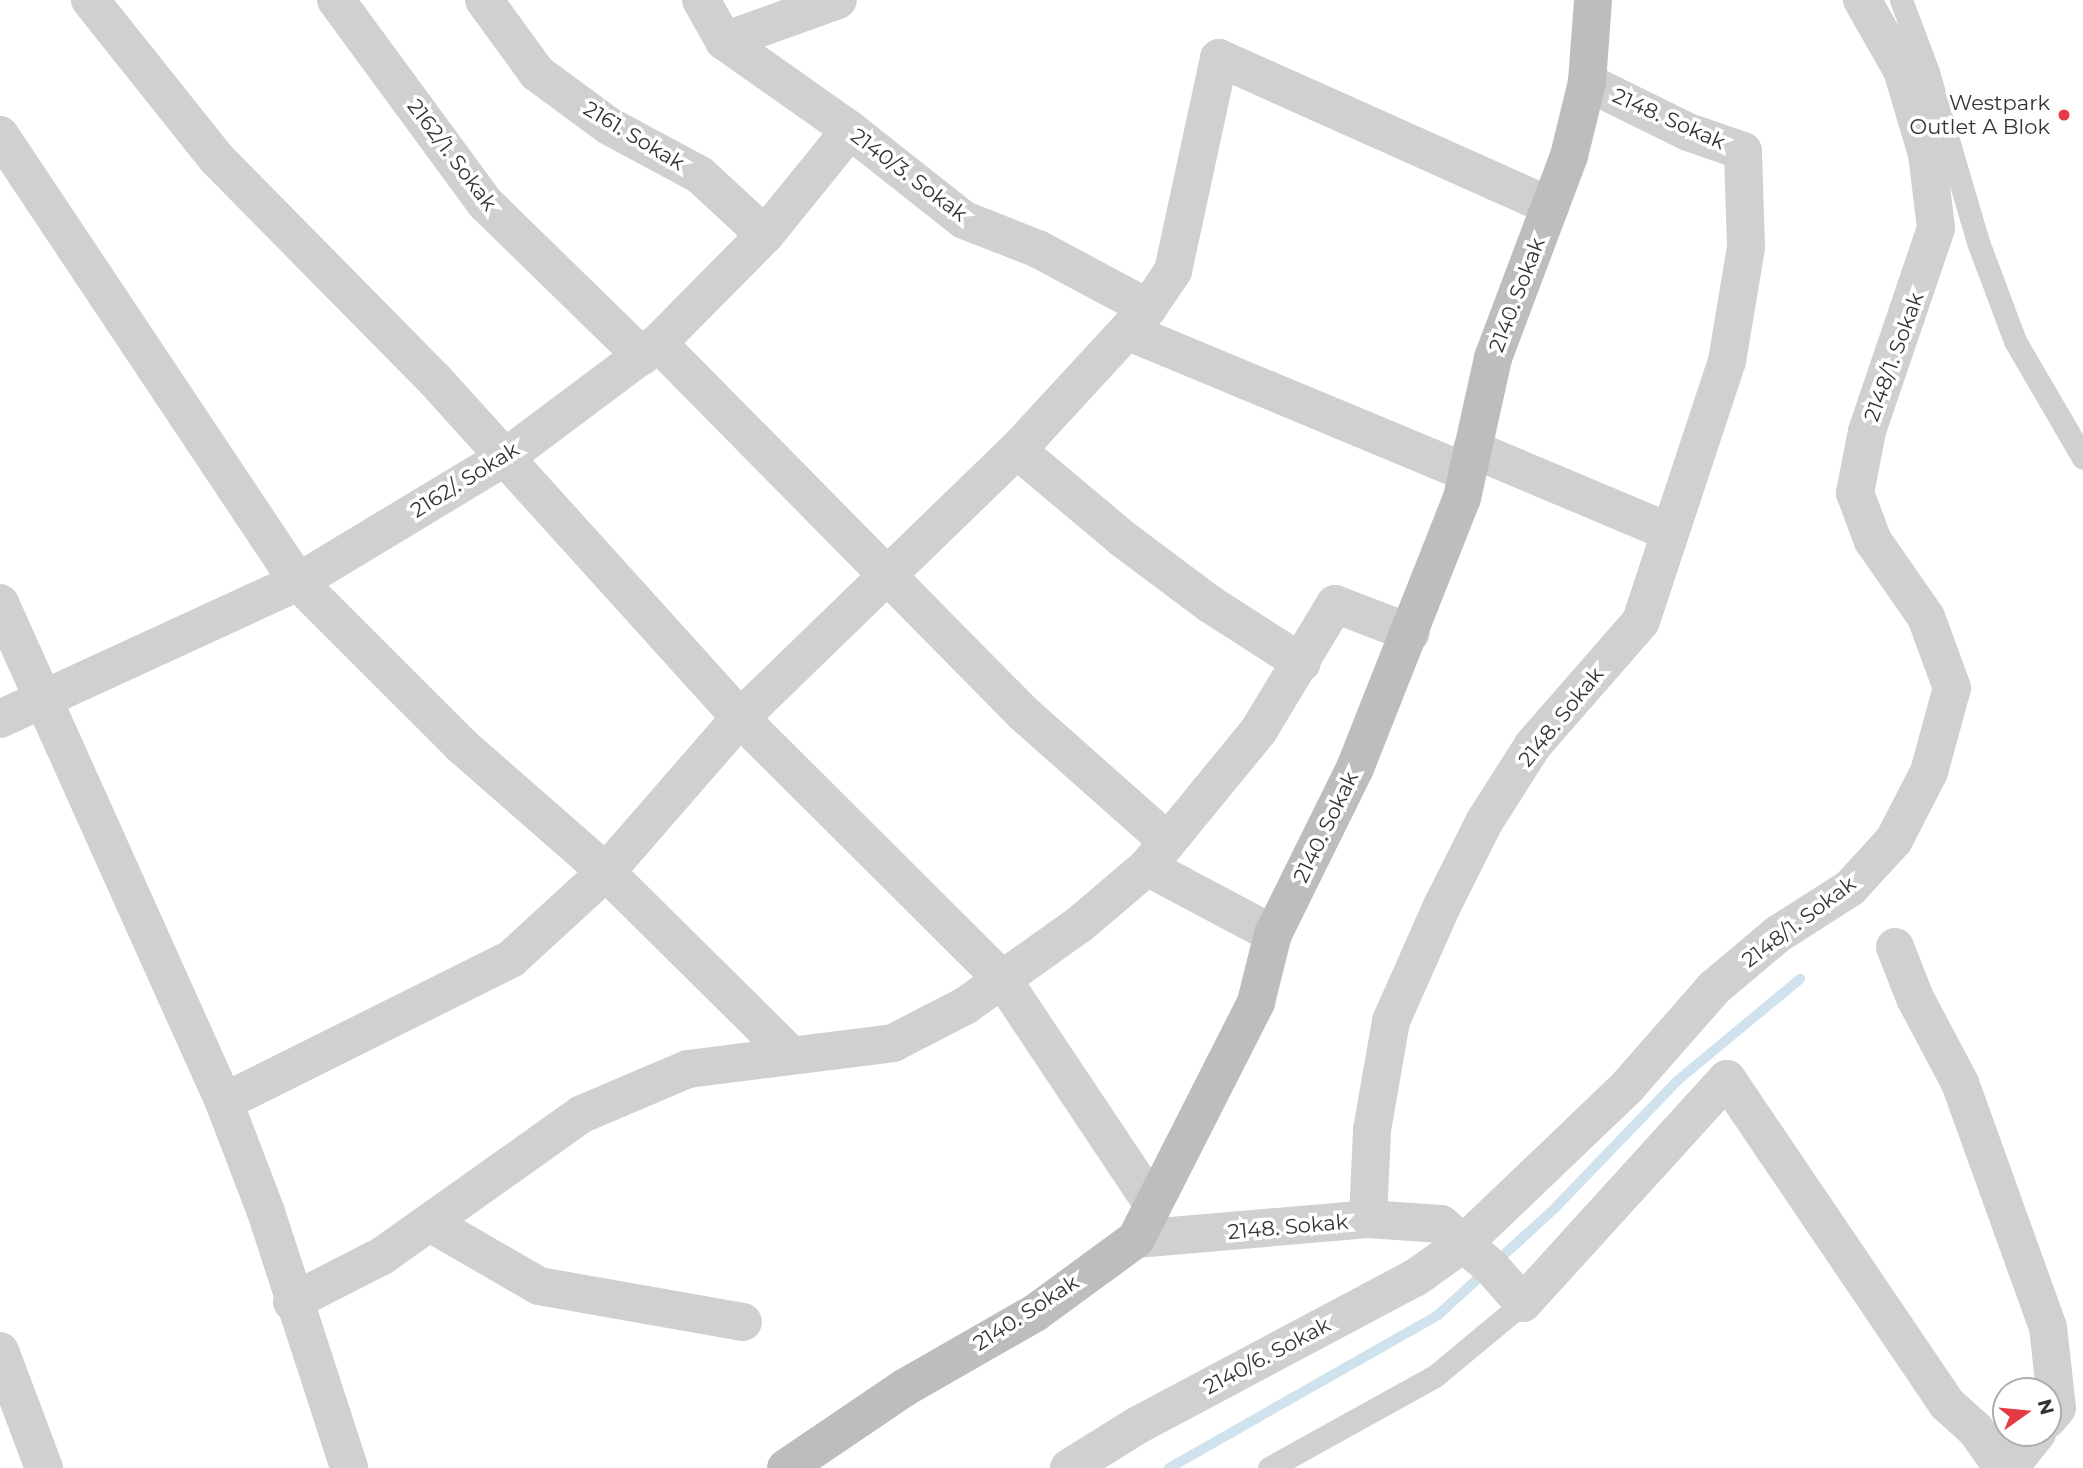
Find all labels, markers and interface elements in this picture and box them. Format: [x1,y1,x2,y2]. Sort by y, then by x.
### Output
street label: 2148. Sokak [1609,83,1729,155]
place label: Westpark Outlet A Blok [1910,90,2050,140]
street label: 2162/1. Sokak [402,94,502,216]
street label: 2161. Sokak [579,96,689,176]
marker: Westpark Outlet A Blok [2056,107,2072,123]
street label: 2140/3. Sokak [846,123,972,227]
street label: 2140. Sokak [1484,234,1550,356]
street label: 2148/1. Sokak [1859,289,1929,425]
street label: 2162/. Sokak [406,437,524,523]
street label: 2148. Sokak [1513,662,1609,772]
street label: 2140. Sokak [1288,767,1364,887]
street label: 2148/1. Sokak [1737,871,1861,973]
street label: 2148. Sokak [1227,1209,1349,1245]
street label: 2140. Sokak [969,1270,1083,1356]
street label: 2140/6. Sokak [1199,1312,1335,1400]
north arrow [1992,1377,2062,1447]
text: N [2033,1397,2059,1417]

